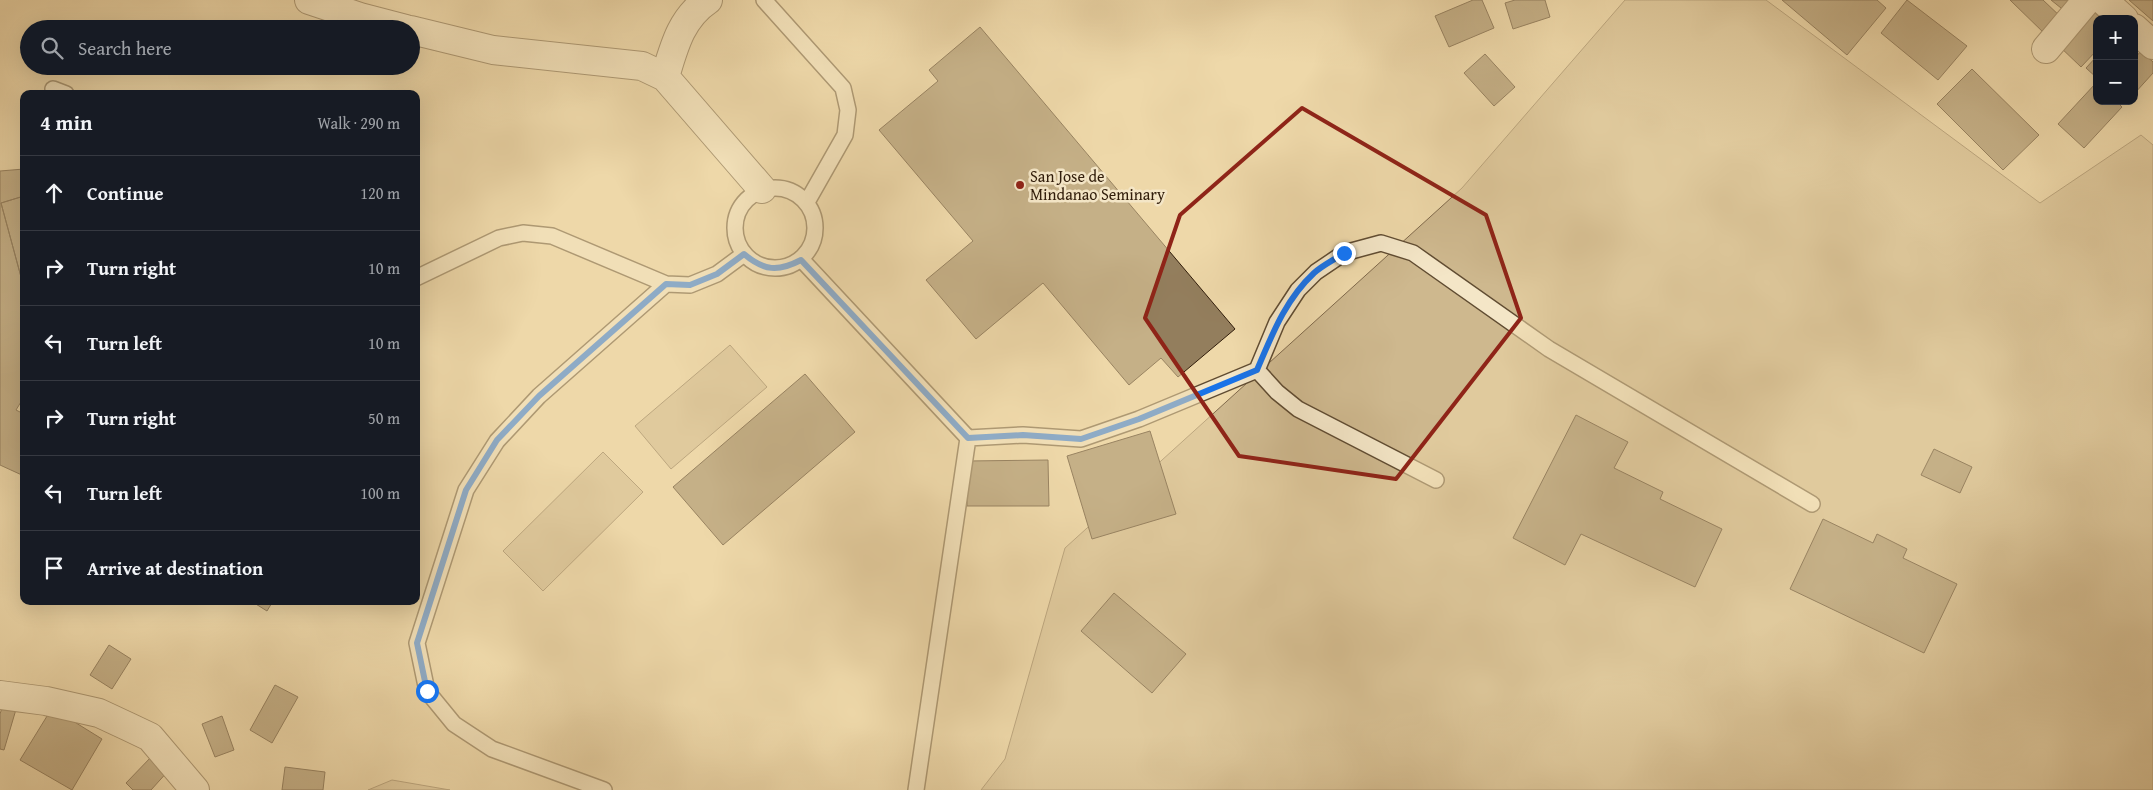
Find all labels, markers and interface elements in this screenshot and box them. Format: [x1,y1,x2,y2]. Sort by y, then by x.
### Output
map controls [2093,15,2138,105]
button: + [2093,15,2138,60]
search box [20,20,420,75]
icon: search [38,34,66,62]
text: Search here [78,34,172,62]
button: − [2093,60,2138,105]
text: 4 min [40,107,92,138]
text: Walk · 290 m [317,111,400,135]
place label: San Jose de Mindanao Seminary [1030,164,1165,206]
icon: ahead [40,179,68,207]
text: Continue [87,179,164,207]
marker: San Jose de Mindanao Seminary [1014,179,1026,191]
text: 120 m [360,181,400,205]
route end [1333,242,1356,265]
icon: right [40,254,68,282]
text: Turn right [87,254,176,282]
text: 10 m [368,256,400,280]
icon: left [40,329,68,357]
text: Turn left [87,329,162,357]
text: 10 m [368,331,400,355]
icon: right [40,404,68,432]
text: Turn right [87,404,176,432]
text: 50 m [368,406,400,430]
icon: left [40,479,68,507]
text: Turn left [87,479,162,507]
text: 100 m [360,481,400,505]
icon: arrive [40,554,68,582]
text: Arrive at destination [87,554,263,582]
route start [416,680,439,703]

